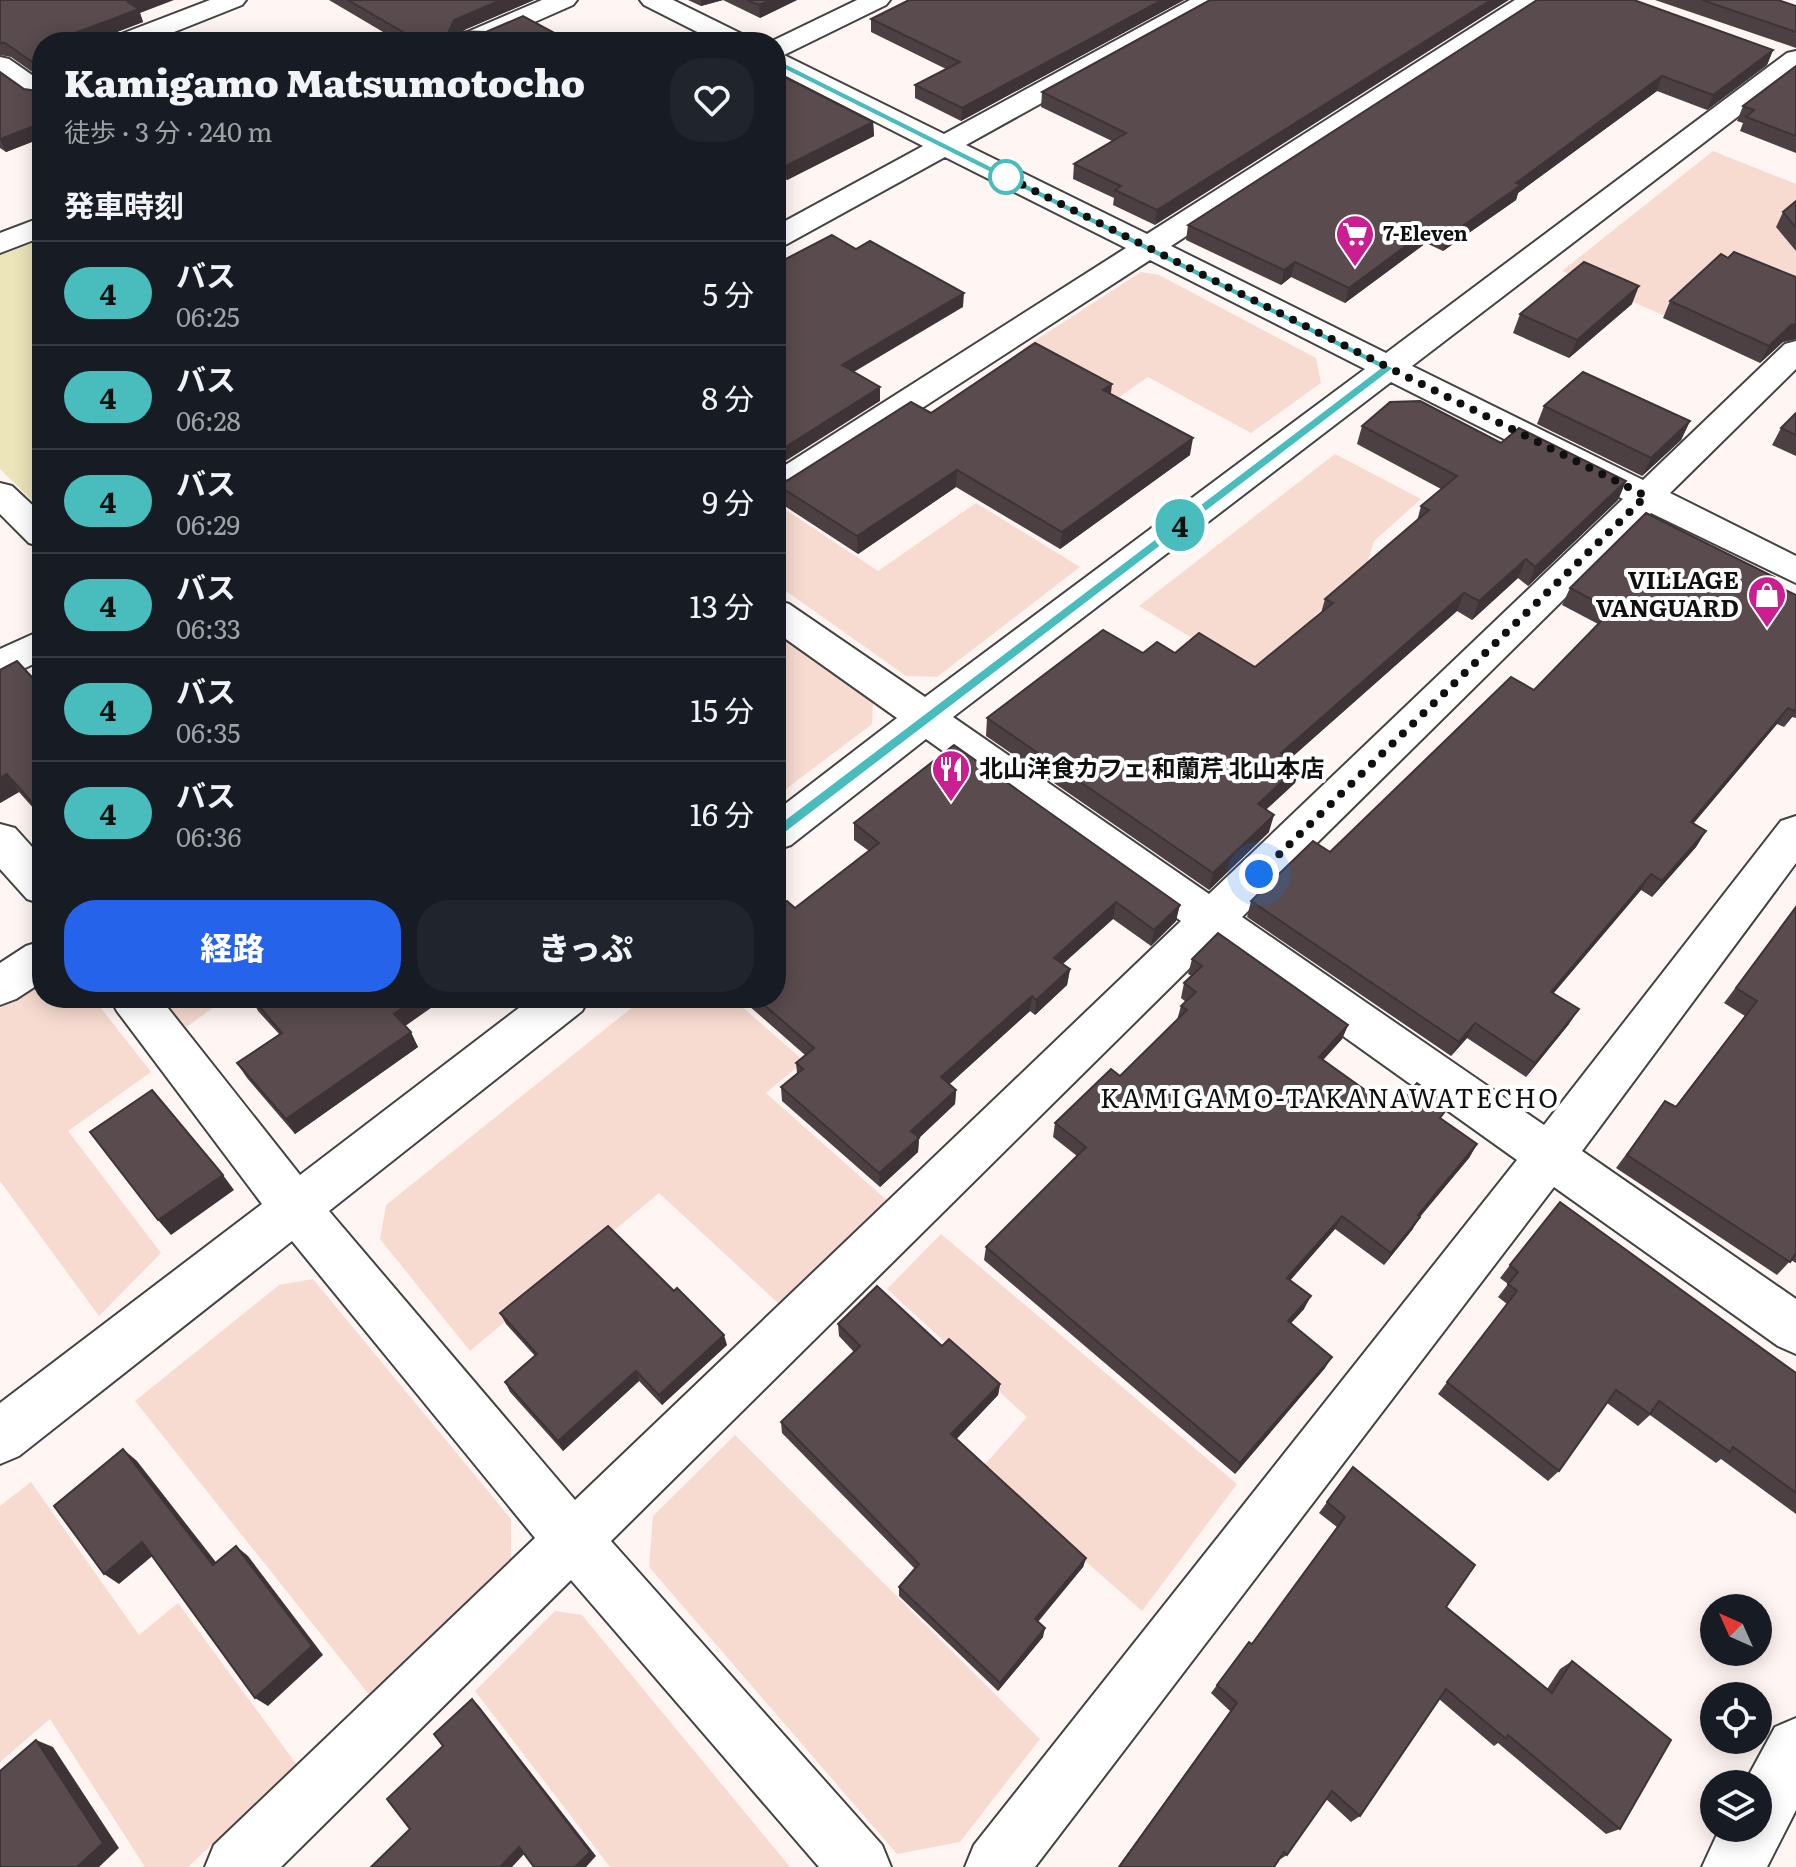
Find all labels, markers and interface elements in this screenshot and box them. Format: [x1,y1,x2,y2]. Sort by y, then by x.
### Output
text: Kamigamo Matsumotocho [64,52,585,109]
button: heart [670,58,754,142]
text: 徒歩 · 3 分 · 240 m [64,111,272,150]
unlabelled marker [989,160,1023,194]
text: 発車時刻 [64,182,184,226]
supermarket icon: 7-Eleven [1334,213,1376,268]
place label: 7-Eleven [1383,217,1468,247]
text: バス [176,252,236,296]
text: 5 分 [703,271,754,315]
text: 4 [100,272,116,314]
text: 06:25 [176,296,240,335]
text: バス [176,356,236,400]
text: 8 分 [701,375,754,419]
text: 4 [100,376,116,418]
text: 06:28 [176,400,241,439]
text: バス [176,460,236,504]
text: 9 分 [702,479,754,523]
text: 4 [100,480,116,522]
line badge: 4 [1154,499,1206,551]
text: 06:29 [176,504,240,543]
text: 4 [1172,504,1188,546]
place label: VILLAGE VANGUARD [1596,561,1739,624]
text: バス [176,564,236,608]
shop icon: VILLAGE VANGUARD [1746,574,1788,629]
text: 13 分 [690,583,754,627]
text: 4 [100,584,116,626]
text: 06:33 [176,608,241,647]
text: バス [176,668,236,712]
text: 15 分 [691,687,754,731]
text: 4 [100,688,116,730]
text: 06:35 [176,712,241,751]
restaurant icon: 北山洋食カフェ 和蘭芹 北山本店 [930,748,972,803]
place label: 北山洋食カフェ 和蘭芹 北山本店 [979,749,1325,784]
text: バス [176,772,236,816]
text: 16 分 [690,791,754,835]
text: 4 [100,792,116,834]
text: 06:36 [176,816,241,855]
your location [1239,854,1279,894]
button: 経路 [64,900,401,992]
button: きっぷ [417,900,754,992]
district label: KAMIGAMO-TAKANAWATECHO [1100,1077,1560,1116]
north arrow [1700,1594,1772,1666]
map controls [1700,1594,1772,1842]
button: locate [1700,1682,1772,1754]
button: layers [1700,1770,1772,1842]

